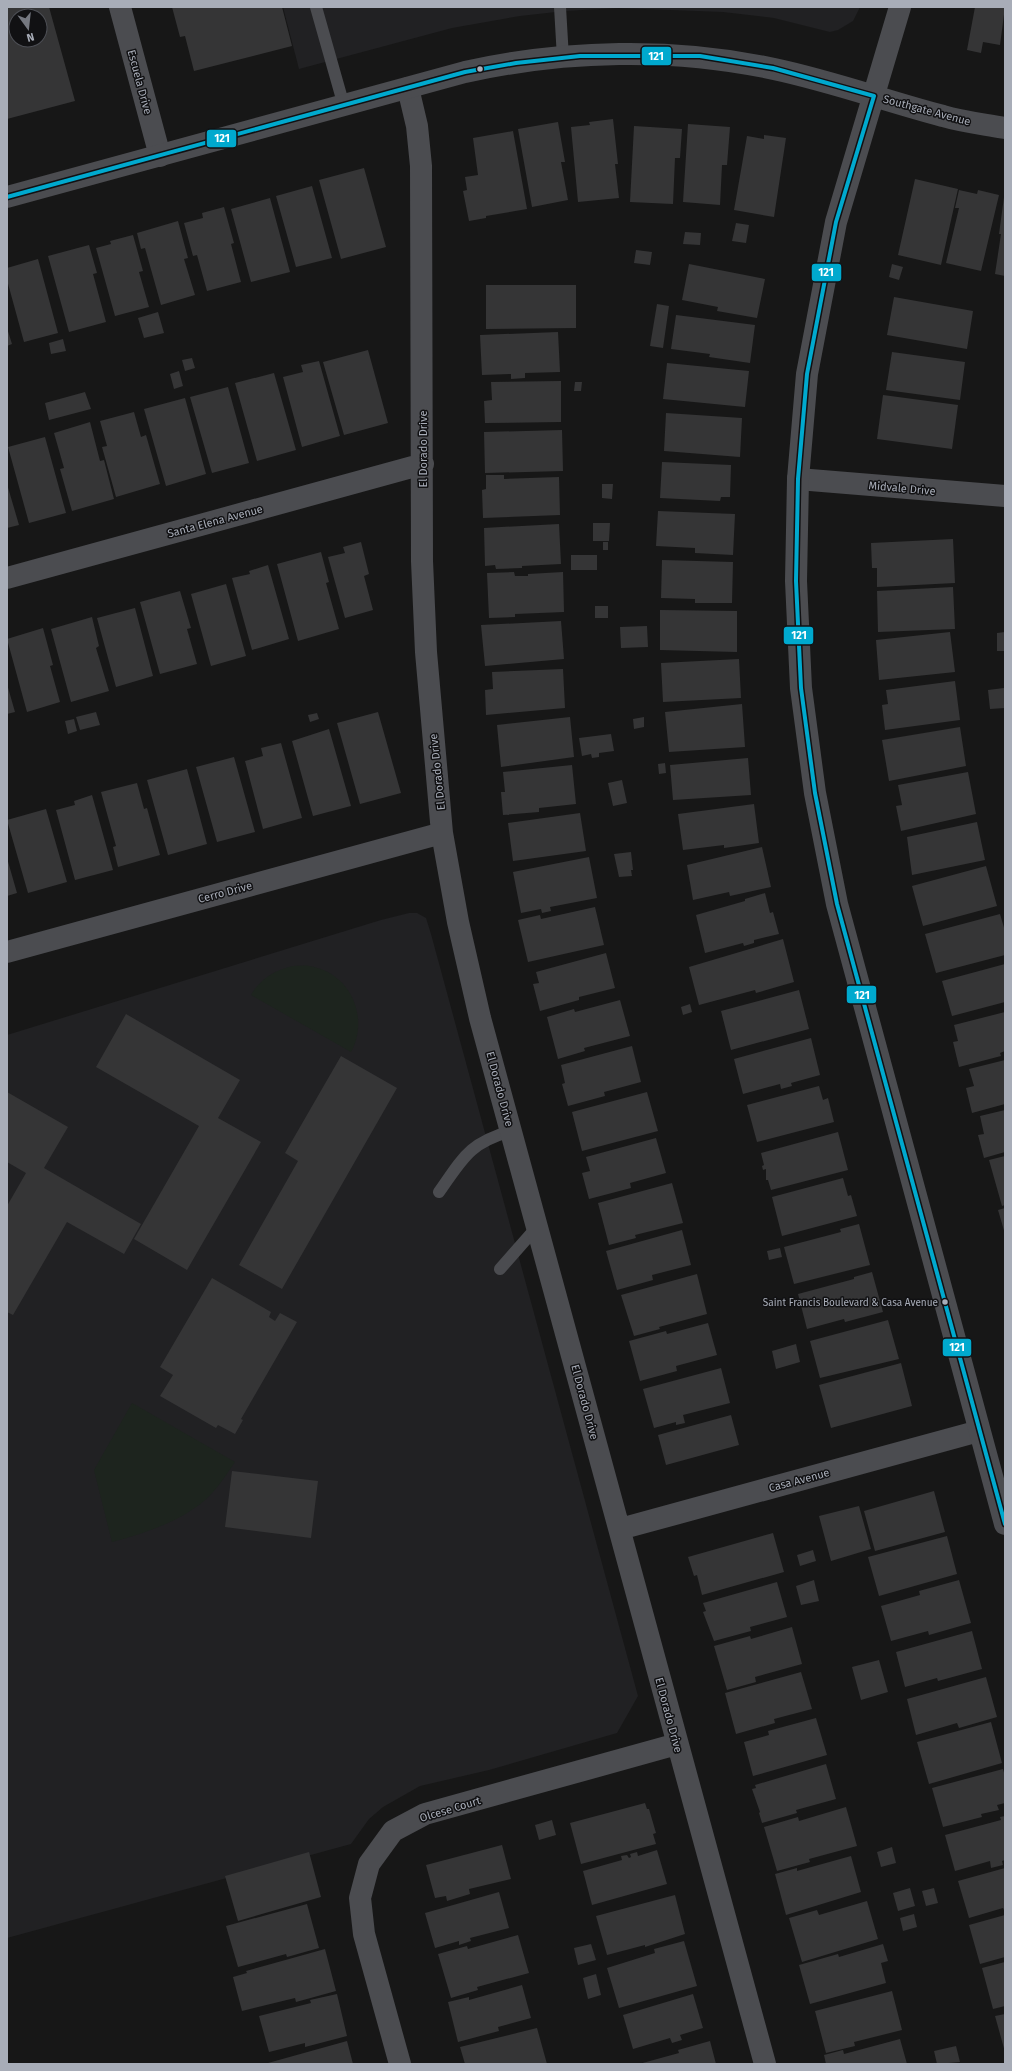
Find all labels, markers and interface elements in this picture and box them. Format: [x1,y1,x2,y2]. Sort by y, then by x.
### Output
north arrow [8,8,48,48]
text: N [25,30,36,44]
line badge: 121 [641,46,672,66]
street label: Escuela Drive [125,48,154,116]
text: 121 [648,50,664,63]
unlabelled marker [475,64,485,74]
street label: Southgate Avenue [882,93,972,128]
line badge: 121 [206,129,237,148]
text: 121 [214,132,230,145]
line badge: 121 [811,263,842,282]
text: 121 [818,266,834,279]
street label: El Dorado Drive [417,410,430,488]
street label: Midvale Drive [868,479,936,498]
street label: Santa Elena Avenue [166,503,264,540]
line badge: 121 [783,626,814,645]
text: 121 [791,629,807,642]
street label: El Dorado Drive [427,733,448,811]
street label: Cerro Drive [197,879,253,906]
line badge: 121 [846,985,877,1004]
text: 121 [854,989,870,1002]
street label: El Dorado Drive [483,1050,516,1128]
place label: Saint Francis Boulevard & Casa Avenue [763,1297,938,1309]
marker: Saint Francis Boulevard & Casa Avenue [940,1297,950,1307]
line badge: 121 [942,1338,972,1357]
text: 121 [949,1341,965,1354]
street label: El Dorado Drive [568,1363,601,1441]
street label: Casa Avenue [767,1466,831,1495]
street label: El Dorado Drive [652,1676,685,1754]
street label: Olcese Court [418,1794,482,1825]

